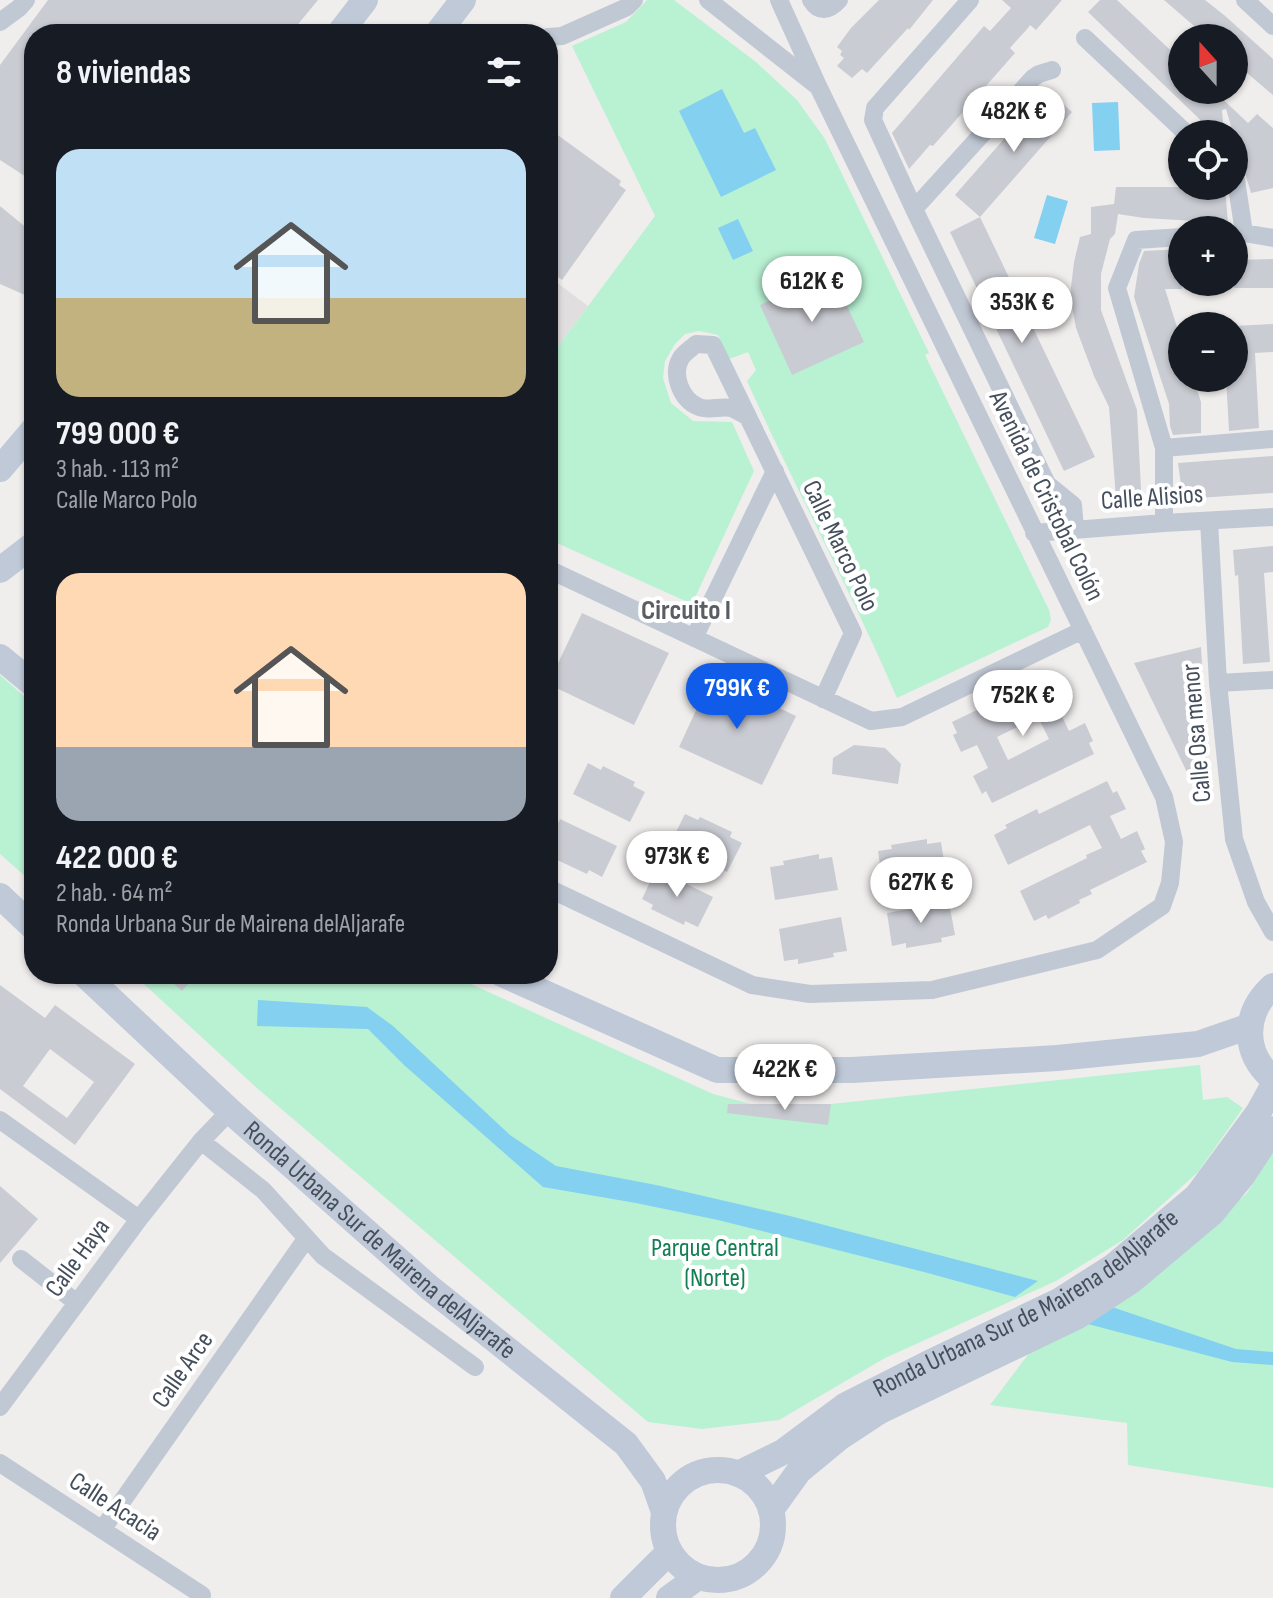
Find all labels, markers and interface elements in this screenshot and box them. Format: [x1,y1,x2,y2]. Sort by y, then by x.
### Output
north arrow [1168,24,1248,104]
map controls [1168,24,1248,392]
icon: filters [482,50,526,94]
text: 8 viviendas [56,52,191,93]
pin: 482K € [949,86,1079,154]
text: 482K € [981,96,1047,127]
button: locate [1168,120,1248,200]
icon: home [219,201,363,345]
button: + [1168,216,1248,296]
pin: 612K € [747,256,877,324]
text: 612K € [780,266,844,297]
pin: 353K € [957,277,1087,345]
text: 353K € [990,287,1054,318]
button: − [1168,312,1248,392]
street label: Avenida de Cristobal Colón [981,385,1110,606]
text: 799 000 € [56,413,180,454]
text: 3 hab. · 113 m² [56,454,179,485]
street label: Calle Marco Polo [795,476,885,616]
street label: Calle Alisios [1100,479,1204,517]
text: Calle Marco Polo [56,485,198,516]
district label: Circuito I [641,594,731,627]
icon: home [219,625,363,769]
street label: Calle Osa menor [1175,662,1219,804]
pin: 799K € [672,663,802,731]
pin: 752K € [958,670,1088,738]
text: 799K € [704,673,770,704]
text: 752K € [991,680,1055,711]
pin: 973K € [612,831,742,899]
text: 422 000 € [56,837,178,878]
text: 973K € [644,841,710,872]
pin: 627K € [856,857,986,925]
text: 627K € [888,867,954,898]
text: 2 hab. · 64 m² [56,878,173,909]
text: Ronda Urbana Sur de Mairena delAljarafe [56,909,405,940]
pin: 422K € [720,1044,850,1112]
text: 422K € [752,1054,818,1085]
street label: Ronda Urbana Sur de Mairena delAljarafe [237,1115,522,1366]
street label: Ronda Urbana Sur de Mairena delAljarafe [868,1203,1185,1404]
street label: Calle Haya [39,1213,117,1303]
park label: Parque Central (Norte) [651,1233,779,1294]
street label: Calle Arce [146,1326,220,1414]
street label: Calle Acacia [63,1466,167,1548]

